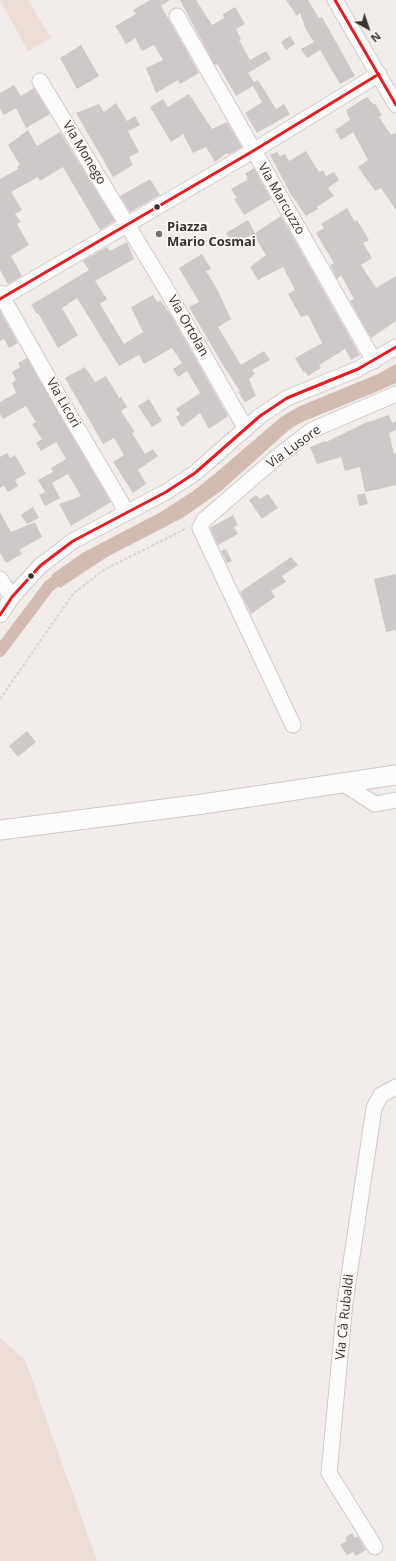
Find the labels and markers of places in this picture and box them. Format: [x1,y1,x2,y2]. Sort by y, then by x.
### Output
unlabelled marker [152,202,162,212]
place label: Piazza Mario Cosmai [167,219,256,250]
marker: Piazza Mario Cosmai [154,229,164,239]
unlabelled marker [26,571,36,581]

